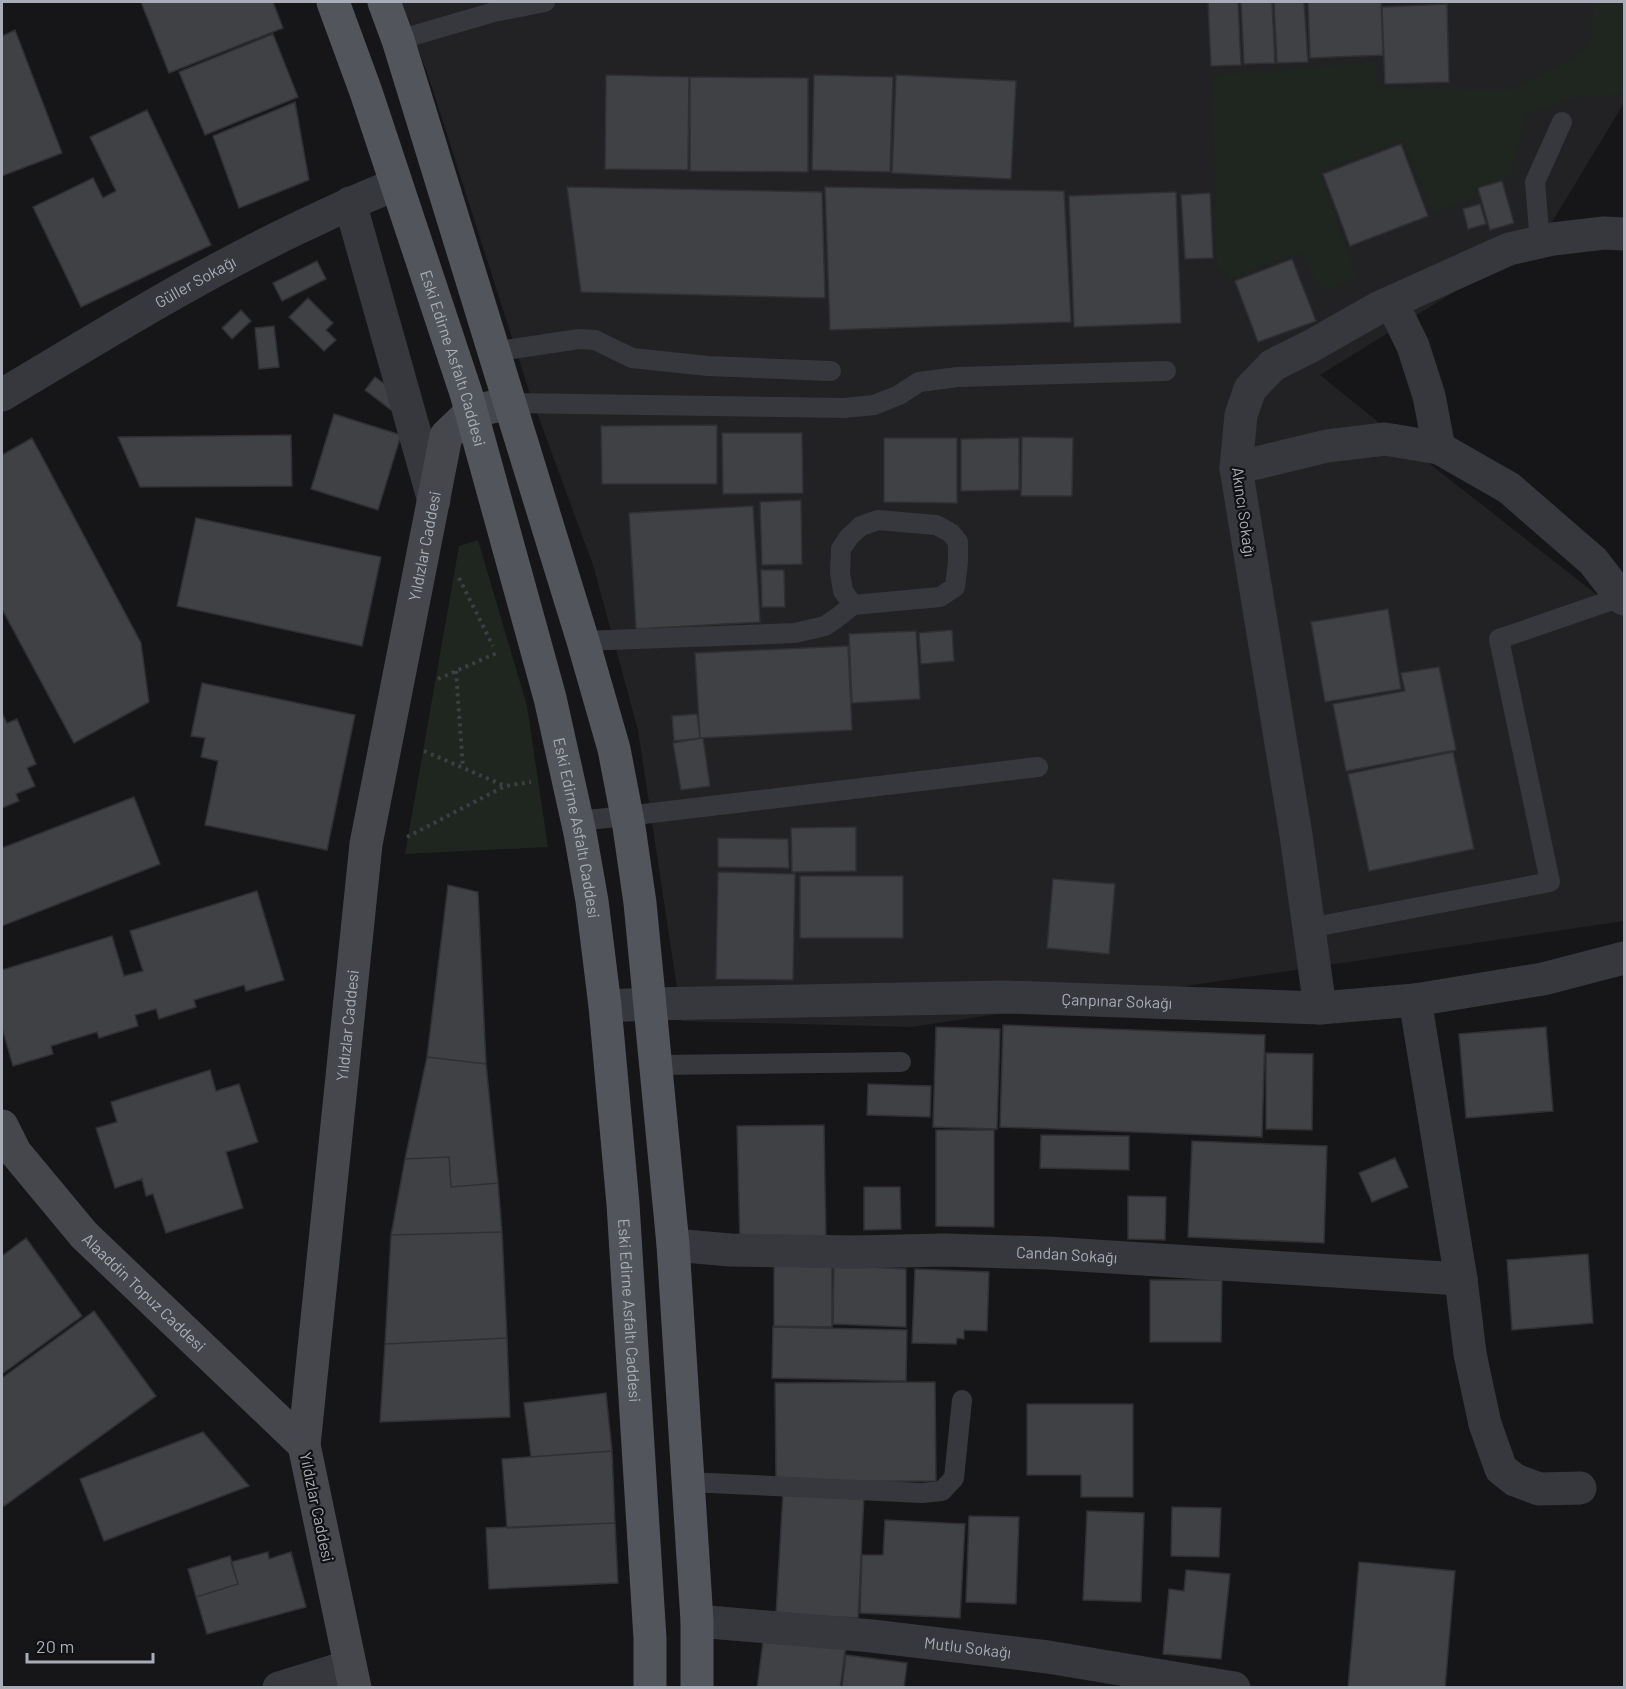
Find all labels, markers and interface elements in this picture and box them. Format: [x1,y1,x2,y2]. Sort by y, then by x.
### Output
street label: Güller Sokağı [151,251,239,311]
street label: Eski Edirne Asfaltı Caddesi [417,267,490,448]
street label: Akıncı Sokağı [1229,466,1260,558]
street label: Yıldızlar Caddesi [404,489,444,603]
street label: Eski Edirne Asfaltı Caddesi [550,735,604,919]
street label: Yıldızlar Caddesi [332,969,362,1082]
street label: Çanpınar Sokağı [1061,989,1172,1012]
street label: Eski Edirne Asfaltı Caddesi [615,1218,645,1403]
street label: Alaaddin Topuz Caddesi [79,1229,210,1355]
street label: Candan Sokağı [1016,1242,1118,1266]
street label: Yıldızlar Caddesi [297,1450,338,1563]
scale bar [27,1626,153,1664]
street label: Mutlu Sokağı [923,1632,1012,1662]
text: 20 m [36,1635,74,1657]

